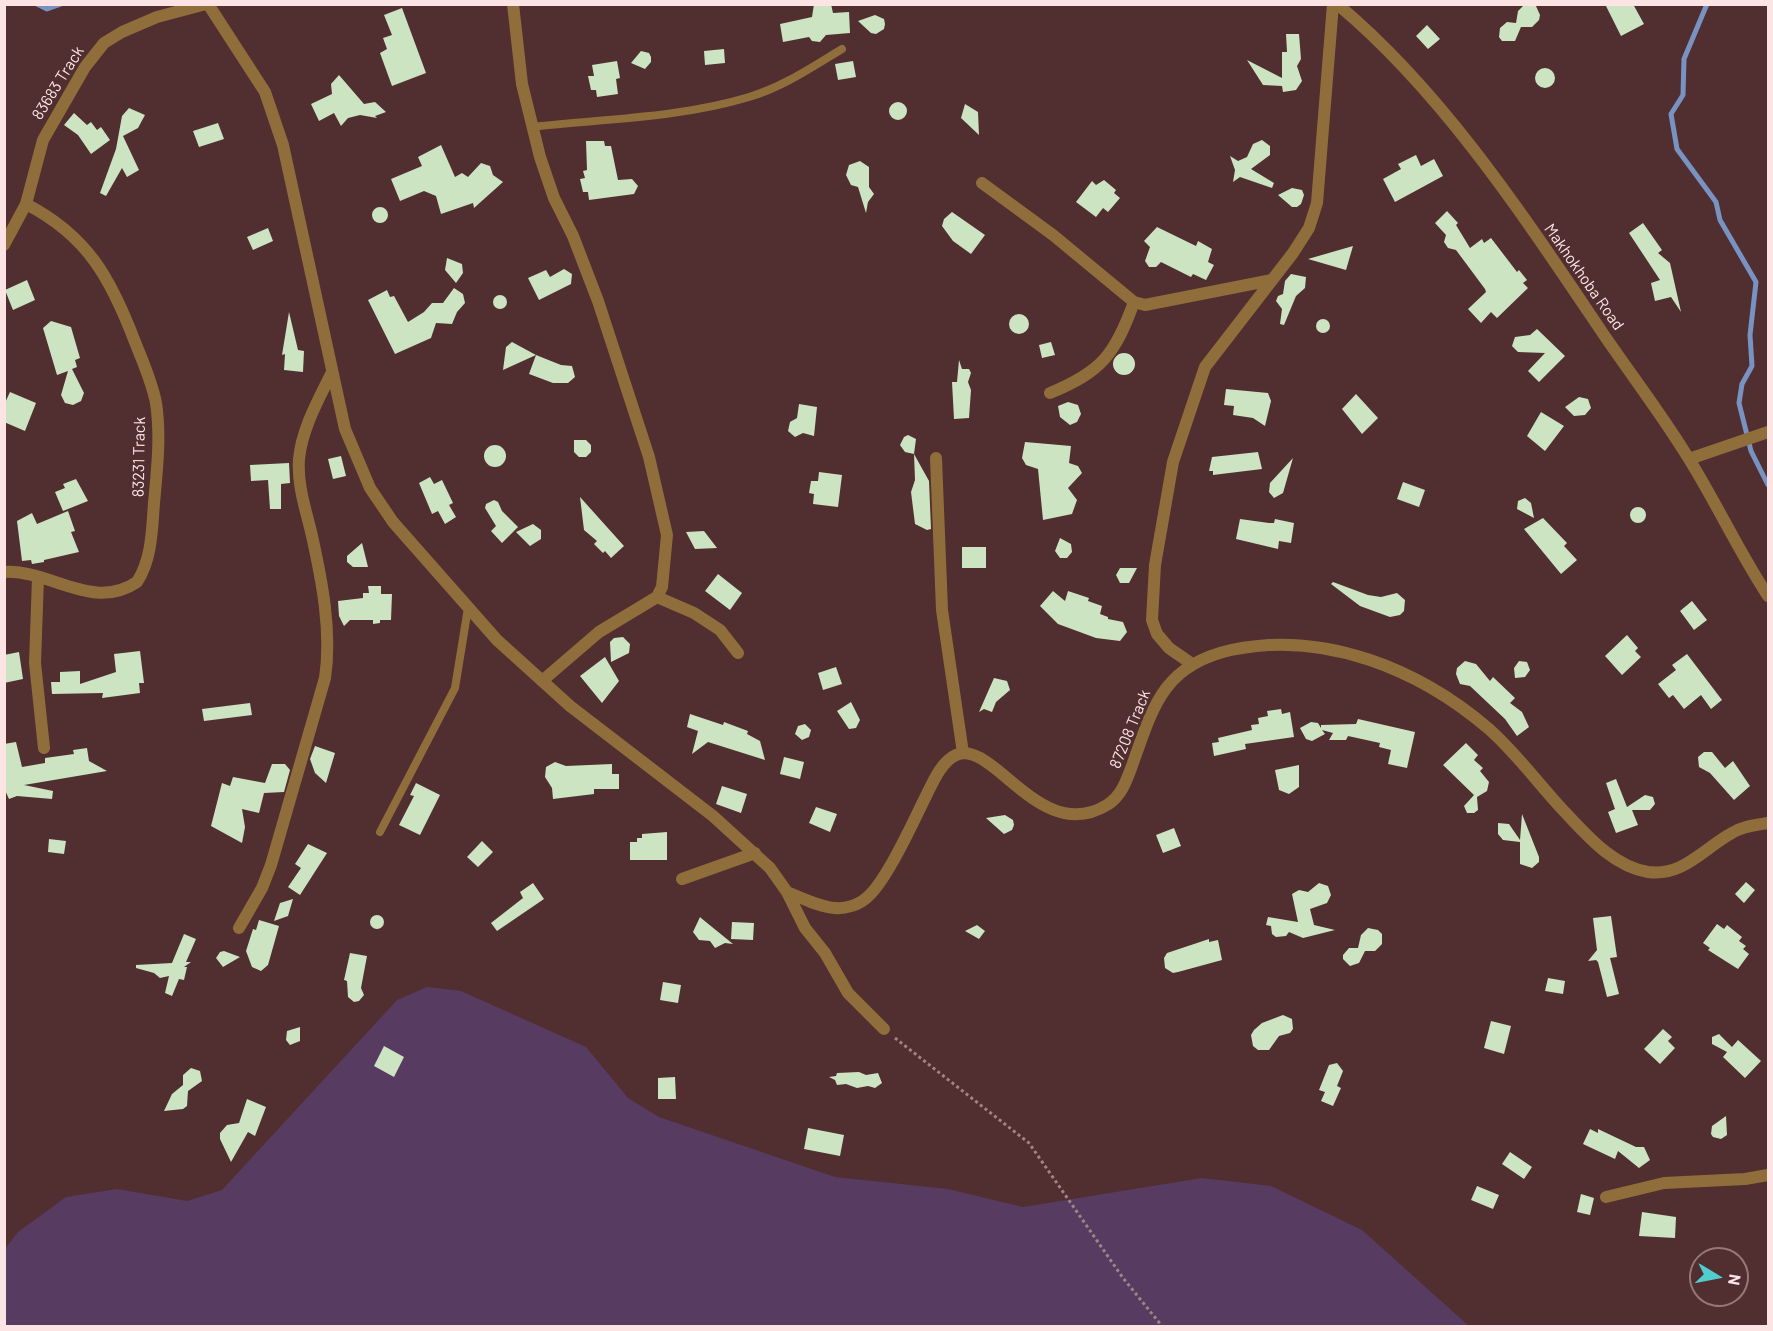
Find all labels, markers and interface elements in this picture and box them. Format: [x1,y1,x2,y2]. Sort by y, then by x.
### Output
street label: 83683 Track [28,43,88,123]
street label: Makhokhoba Road [1540,220,1628,334]
street label: 83231 Track [129,417,149,497]
street label: 87208 Track [1105,687,1155,771]
north arrow [1689,1247,1749,1307]
text: N [1725,1273,1746,1287]

